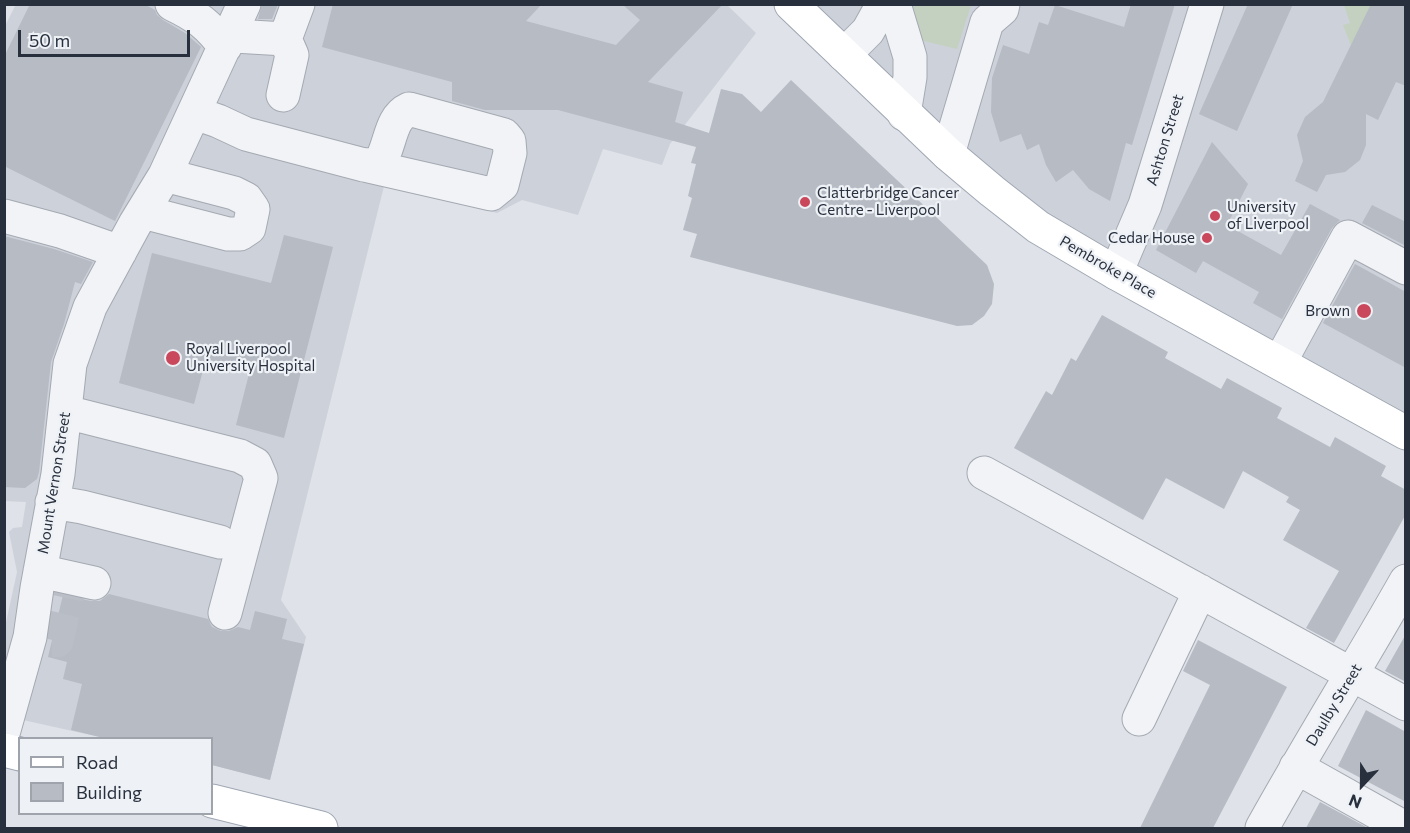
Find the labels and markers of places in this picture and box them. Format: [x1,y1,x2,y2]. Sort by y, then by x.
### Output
place label: Clatterbridge Cancer Centre - Liverpool [817,184,959,219]
marker: Clatterbridge Cancer Centre - Liverpool [798,195,812,209]
place label: University of Liverpool [1227,198,1309,233]
marker: University of Liverpool [1208,209,1222,223]
place label: Cedar House [1108,229,1195,247]
marker: Cedar House [1200,231,1214,245]
place label: Brown [1305,302,1350,320]
marker: Brown [1355,302,1373,320]
place label: Royal Liverpool University Hospital [186,340,315,375]
marker: Royal Liverpool University Hospital [164,349,182,367]

